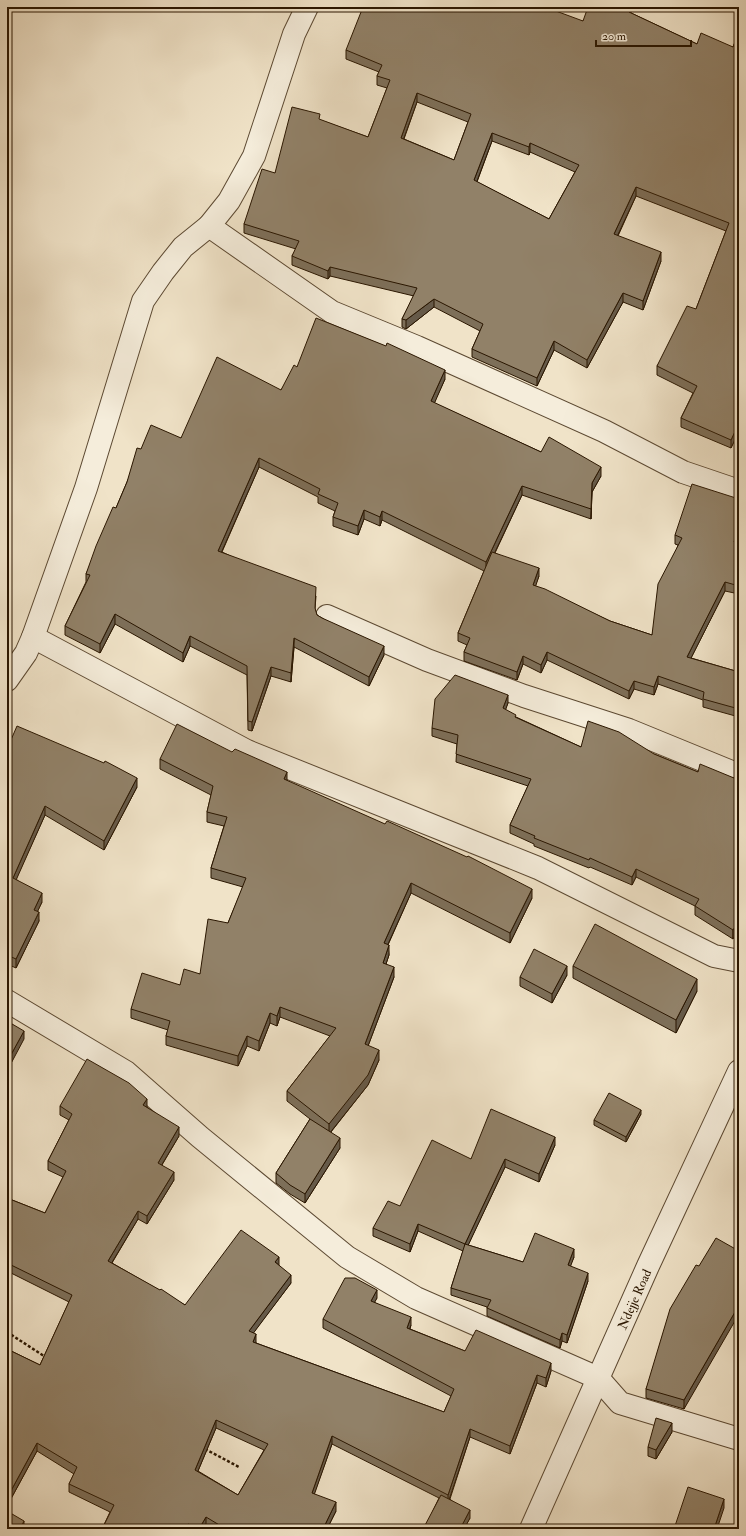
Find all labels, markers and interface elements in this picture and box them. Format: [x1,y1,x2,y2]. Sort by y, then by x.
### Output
scale bar [596,22,691,48]
text: 20 m [602,29,627,44]
street label: Ndejje Road [614,1266,656,1332]

